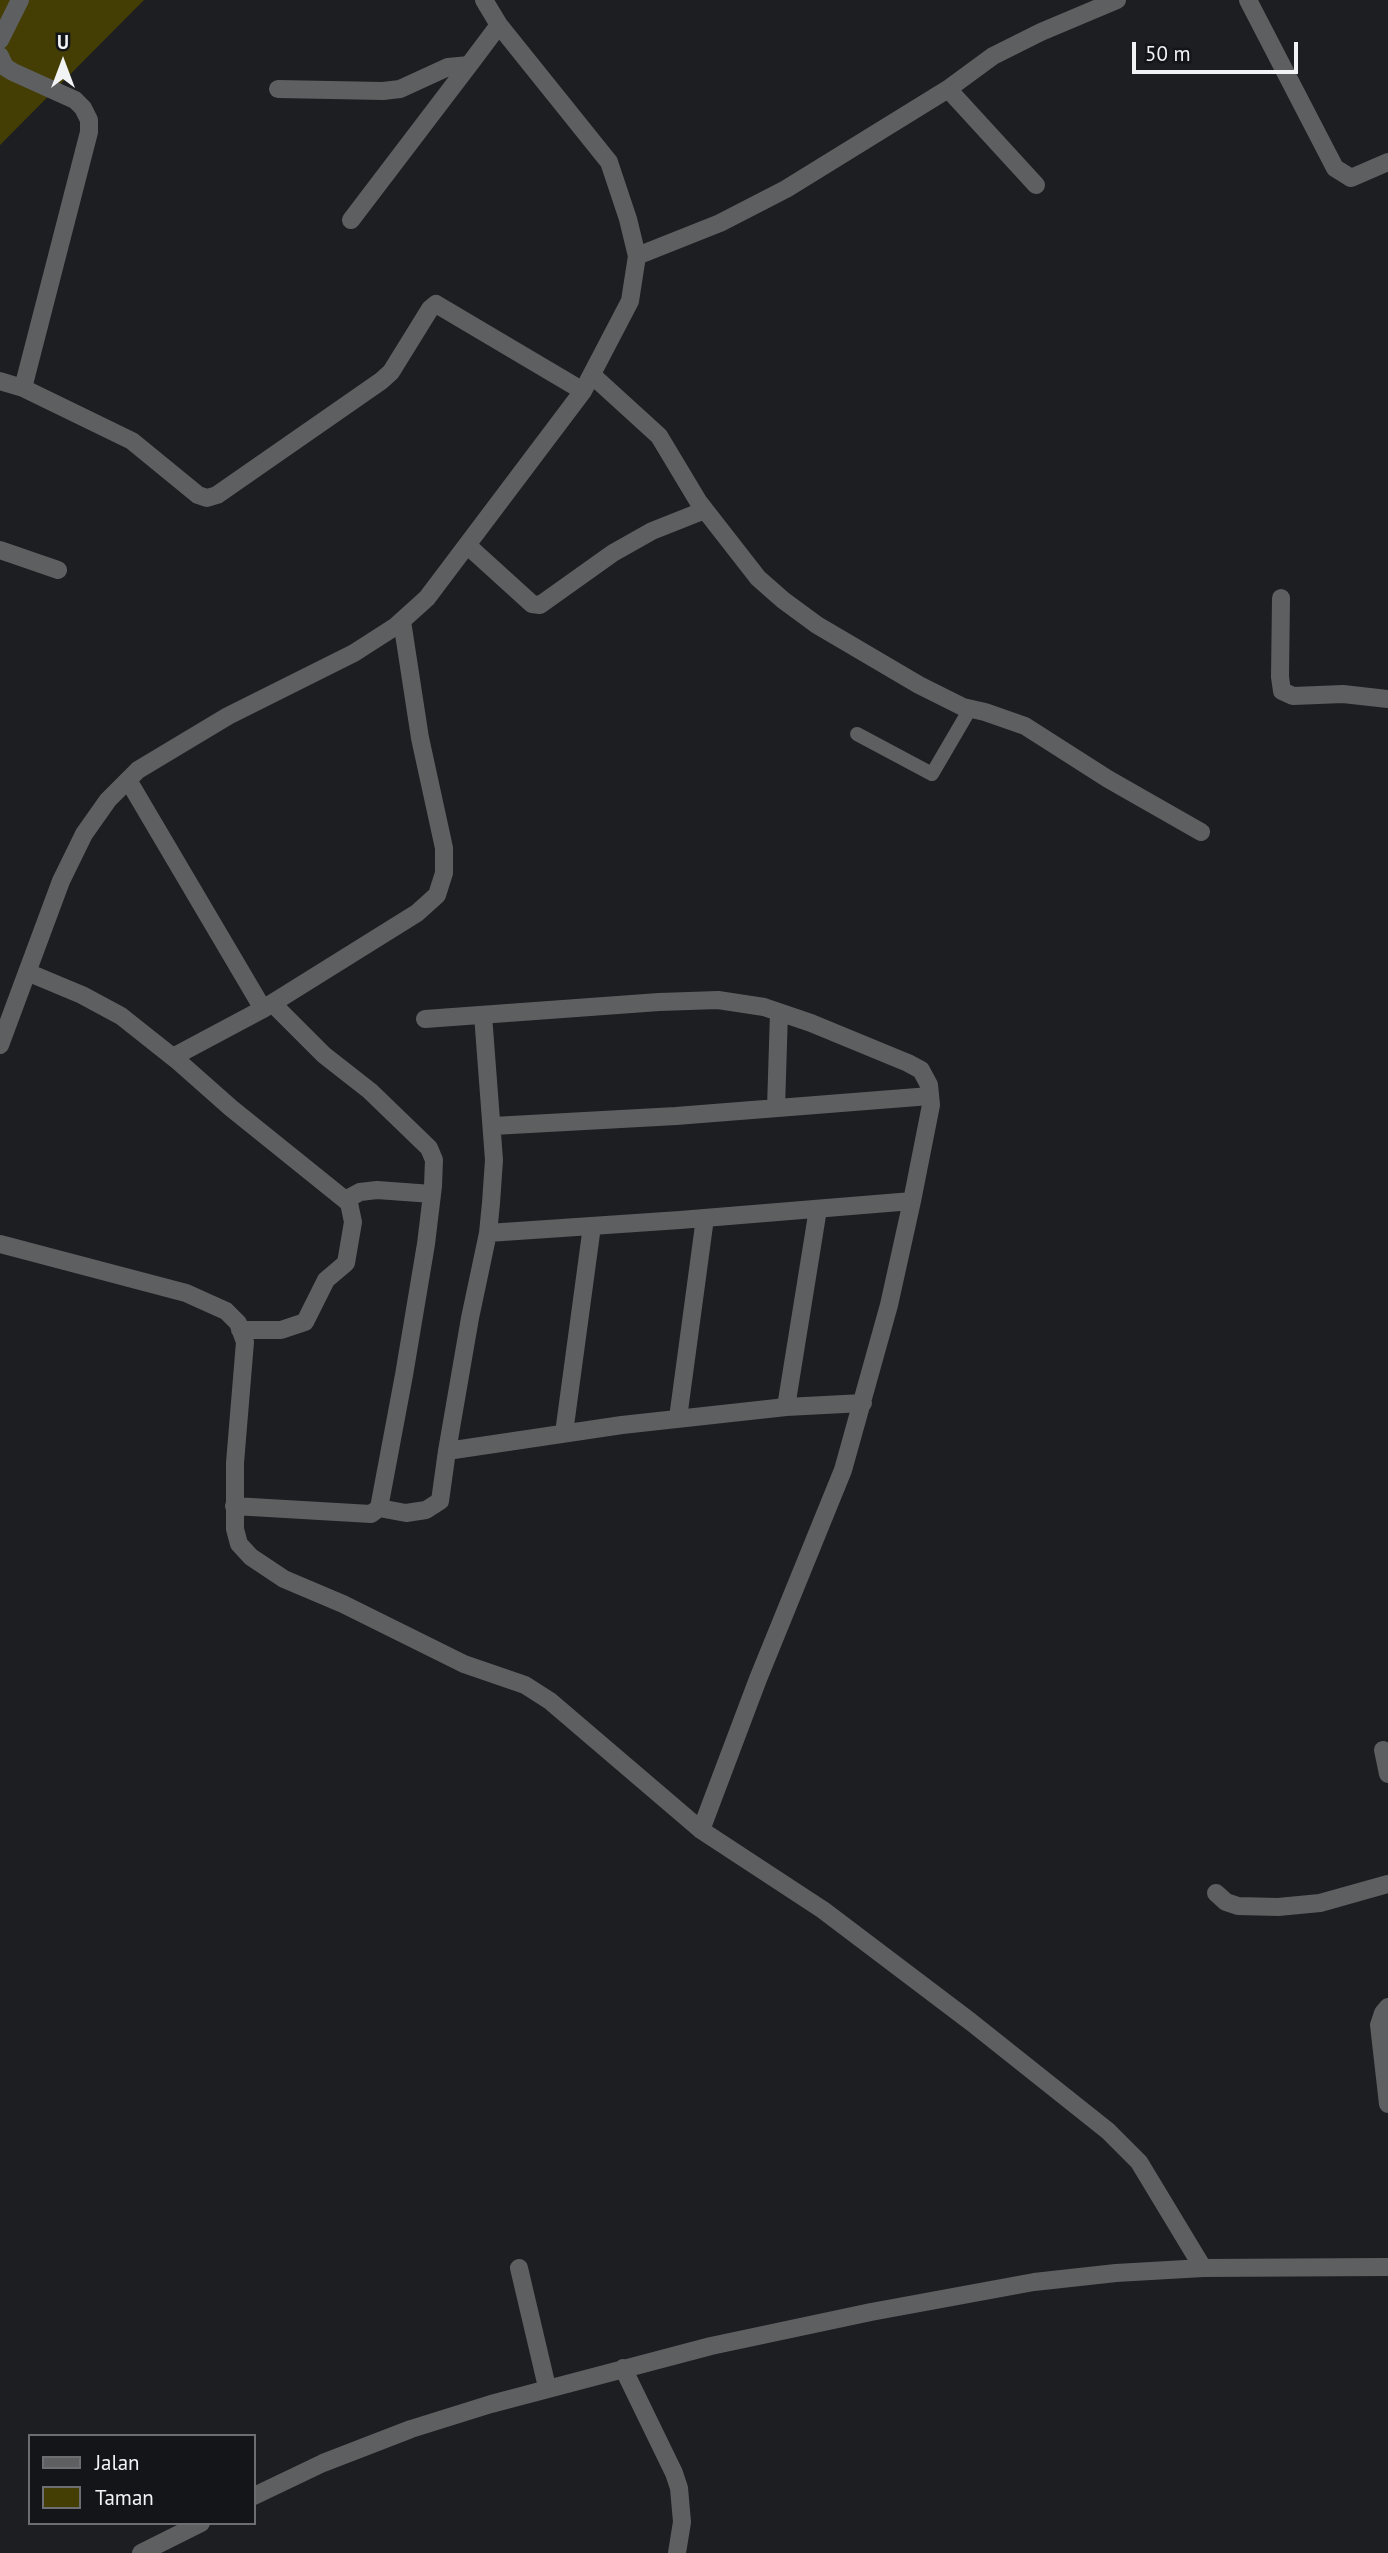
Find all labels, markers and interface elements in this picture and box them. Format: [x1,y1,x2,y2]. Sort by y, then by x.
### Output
north arrow [28,28,98,98]
scale bar [1136,28,1302,72]
text: U [57,30,69,54]
text: 50 m [1145,40,1191,67]
legend [28,2434,256,2525]
text: Jalan [95,2449,140,2476]
text: Taman [95,2484,154,2511]

